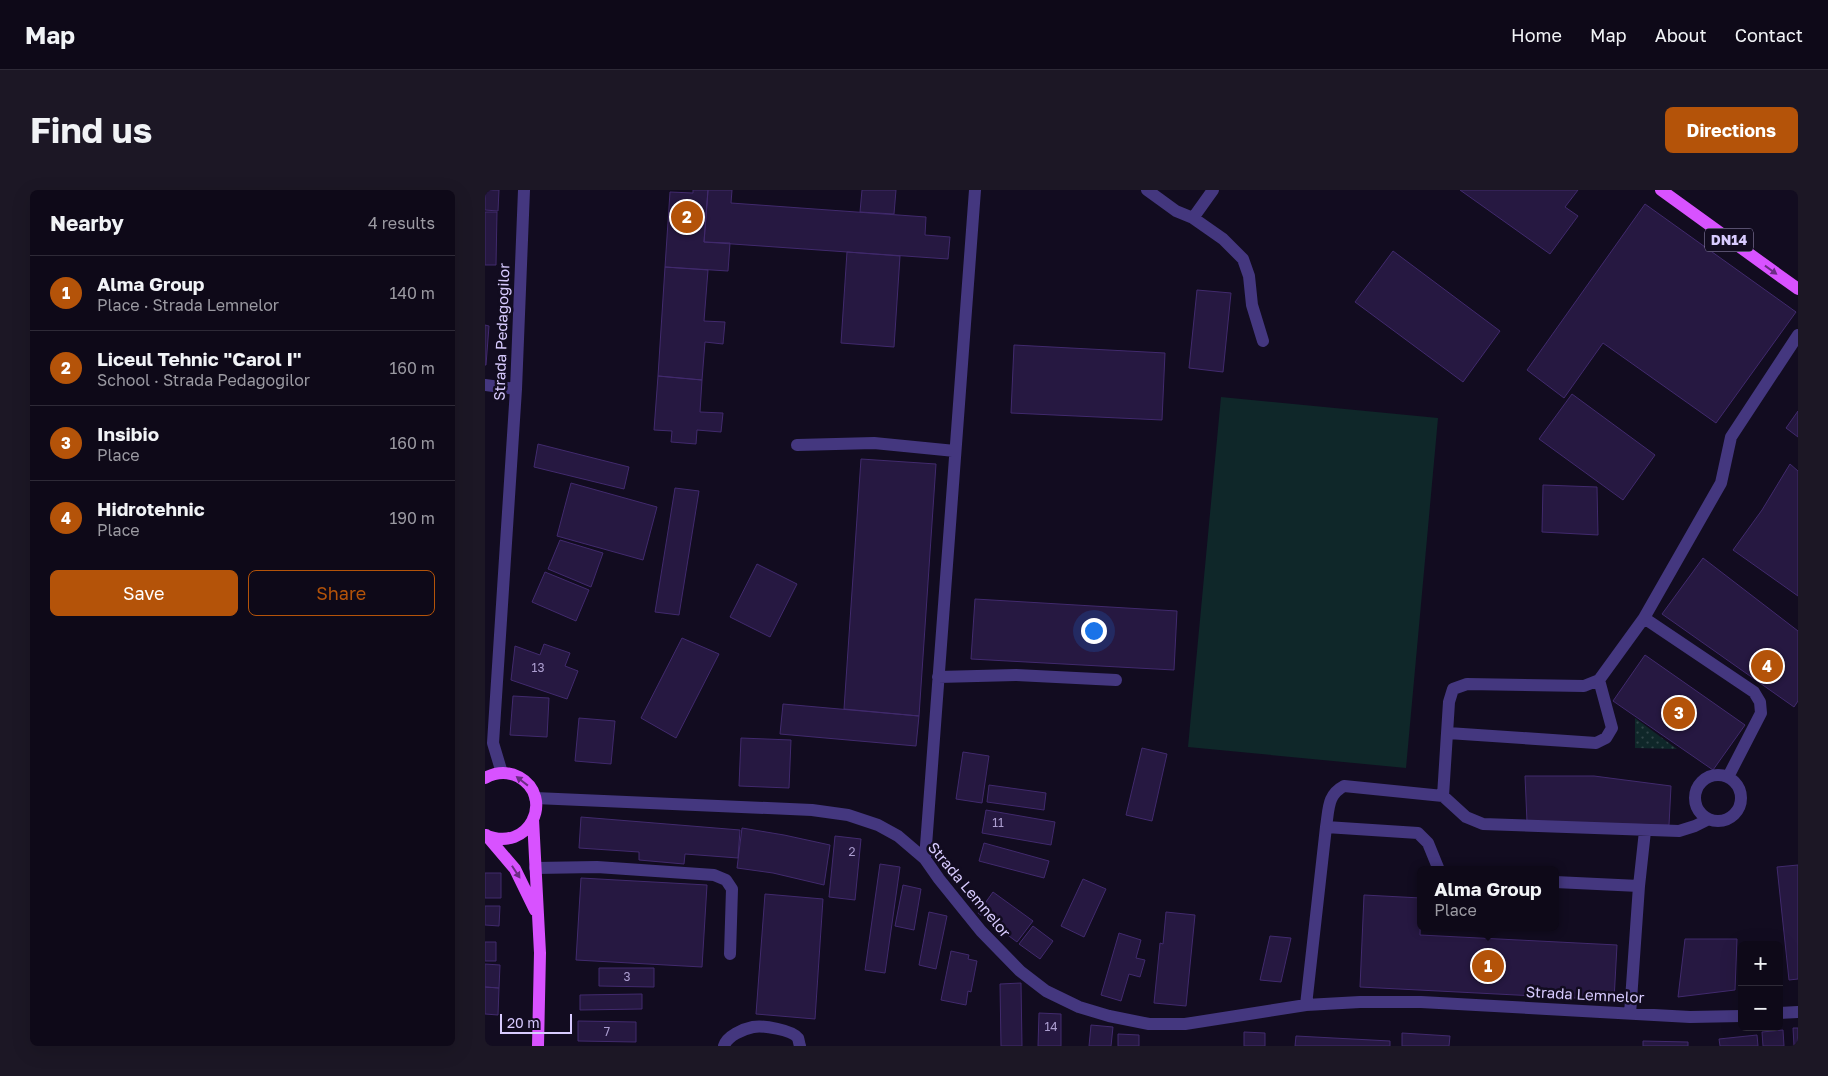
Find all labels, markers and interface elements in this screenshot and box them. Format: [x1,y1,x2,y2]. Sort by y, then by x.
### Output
text: Map [25,20,75,49]
text: Home [1511,24,1562,46]
text: Map [1590,24,1627,46]
text: About [1655,24,1707,46]
text: Contact [1735,24,1803,46]
button: Directions [1665,107,1798,153]
text: Find us [30,109,152,151]
pin: 2 [671,198,703,236]
text: Nearby [50,210,124,236]
text: 4 results [368,213,435,233]
road number: DN14 [1705,228,1753,252]
street label: Strada Pedagogilor [490,263,512,401]
one-way arrow [1764,265,1778,275]
text: Alma Group [97,272,205,295]
text: 1 [62,283,70,303]
text: 140 m [389,283,435,303]
text: Place · Strada Lemnelor [97,295,279,315]
text: Liceul Tehnic "Carol I" [97,347,302,370]
text: 2 [61,358,71,378]
text: 160 m [389,358,435,378]
text: School · Strada Pedagogilor [97,370,310,390]
text: Insibio [97,422,159,445]
text: 3 [61,433,71,453]
text: 160 m [389,433,435,453]
text: Place [97,445,140,465]
text: Hidrotehnic [97,497,205,520]
text: 4 [61,508,71,528]
text: 190 m [389,508,435,528]
text: Place [97,520,140,540]
button: Save [50,570,238,616]
button: Share [248,570,435,616]
your location [1081,618,1107,644]
pin: 4 [1751,647,1783,685]
house number: 13 [532,660,544,675]
pin: 3 [1663,694,1695,732]
one-way arrow [515,776,529,786]
house number: 11 [992,815,1004,830]
street label: Strada Lemnelor [925,838,1015,941]
house number: 2 [849,844,856,859]
one-way arrow [511,866,521,879]
popup [1417,866,1559,931]
text: Alma Group [1434,877,1542,900]
text: Place [1434,900,1477,920]
map controls [1738,941,1783,1031]
button: + [1738,941,1783,986]
pin: 1 [1472,947,1504,985]
house number: 3 [623,969,631,984]
street label: Strada Lemnelor [1525,982,1645,1006]
button: − [1738,986,1783,1031]
scale bar [500,1011,573,1034]
text: 20 m [507,1014,540,1031]
house number: 14 [1044,1019,1058,1034]
house number: 7 [604,1024,610,1039]

